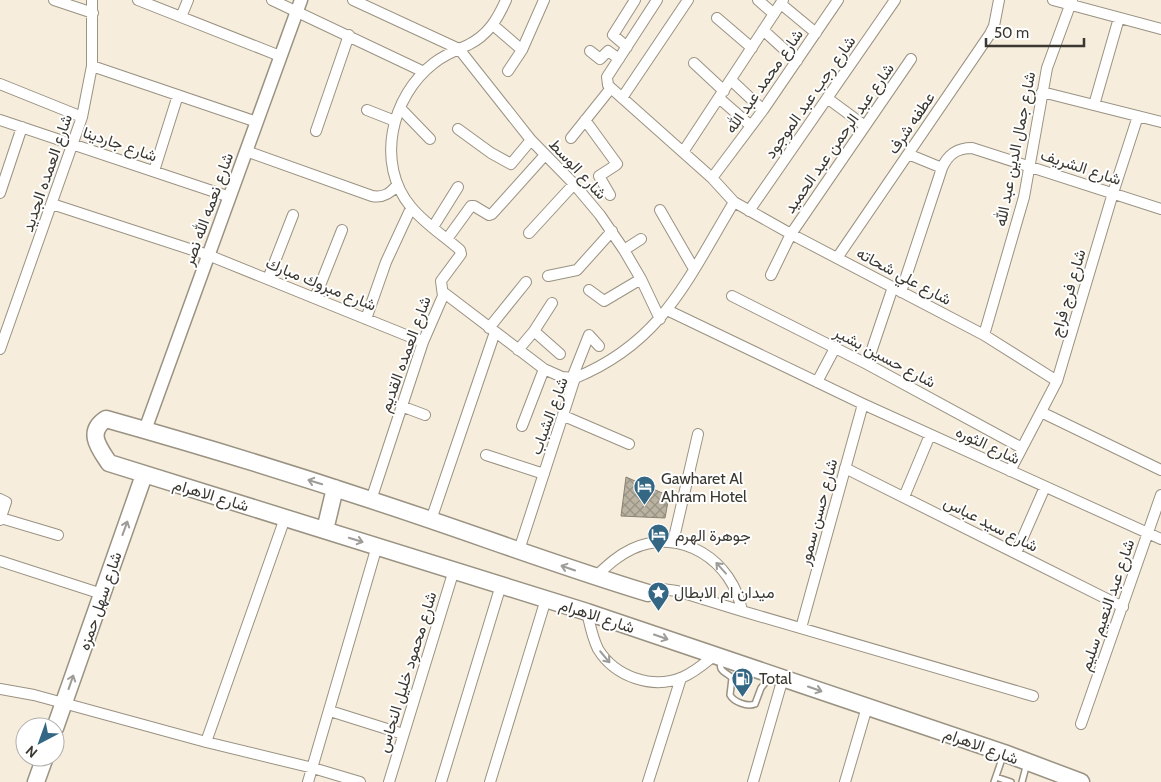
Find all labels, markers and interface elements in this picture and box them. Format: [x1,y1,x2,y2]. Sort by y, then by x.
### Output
scale bar [986,15,1084,47]
text: 50 m [994,24,1029,42]
street label: شارع محمد عبد الله [721,25,809,138]
street label: شارع رجب عبد الموجود [761,32,861,163]
street label: شارع عبد الرحمن عبد الحميد [780,59,900,218]
street label: شارع جمال الدين عبد الله [991,70,1041,228]
street label: عطفه شرف [883,88,939,158]
street label: شارع العمده الجديد [18,112,78,235]
street label: شارع جاردينا [80,122,160,167]
street label: شارع الوسط [544,135,611,205]
street label: شارع الشريف [1038,145,1124,191]
street label: شارع نعمه الله نصر [178,150,239,270]
street label: شارع علي شحاته [852,243,955,312]
street label: شارع فرج فراج [1046,247,1092,340]
street label: شارع مبروك مبارك [262,253,379,317]
street label: شارع العمده القديم [375,293,437,415]
street label: شارع حسين بشير [829,322,939,394]
street label: شارع الشباب [526,375,574,458]
street label: شارع الثوره [952,422,1023,470]
street label: شارع حسن سمور [794,457,843,569]
place label: Gawharet Al Ahram Hotel [661,469,747,506]
street label: شارع الاهرام [170,475,251,517]
hotel icon: Gawharet Al Ahram Hotel [633,475,657,506]
one-way arrow [307,476,323,486]
street label: شارع سيد عباس [940,492,1041,558]
one-way arrow [121,521,130,537]
hotel icon: جوهرة الهرم [647,523,671,554]
place label: جوهرة الهرم [675,526,751,546]
one-way arrow [347,536,363,545]
street label: شارع عبد النعيم سليم [1076,537,1140,674]
street label: شارع سهل حمزه [74,549,128,653]
one-way arrow [715,561,727,574]
one-way arrow [560,562,576,572]
place icon: ميدان ام الابطال [646,580,670,611]
place label: ميدان ام الابطال [674,583,775,603]
street label: شارع محمود خليل النحاس [374,589,442,755]
street label: شارع الاهرام [556,595,637,639]
one-way arrow [652,633,668,642]
one-way arrow [599,650,610,663]
fuel station icon: Total [731,666,755,697]
place label: Total [759,669,792,688]
one-way arrow [67,674,76,690]
one-way arrow [806,685,822,694]
north arrow [15,717,65,767]
street label: شارع الاهرام [940,724,1021,770]
text: N [22,742,41,762]

